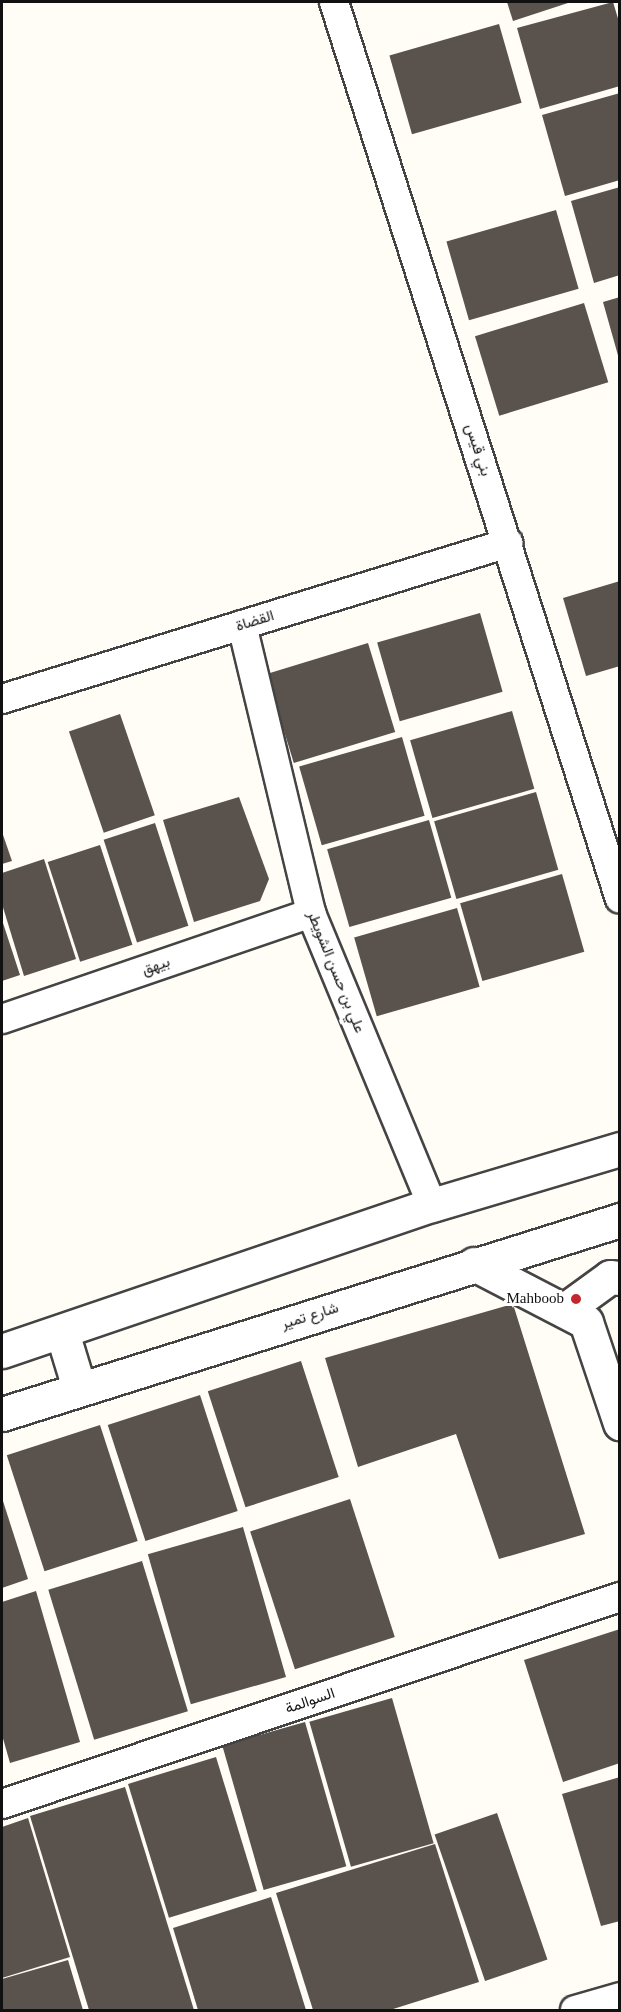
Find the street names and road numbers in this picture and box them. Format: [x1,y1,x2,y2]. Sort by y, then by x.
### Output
street label: بني قيس [461,422,495,478]
street label: القضاة [234,607,276,635]
street label: علي بن حسن الشويطر [303,908,369,1036]
street label: بيهق [140,953,172,979]
street label: شارع تمير [279,1299,341,1333]
street label: السوالمة [283,1684,337,1718]

